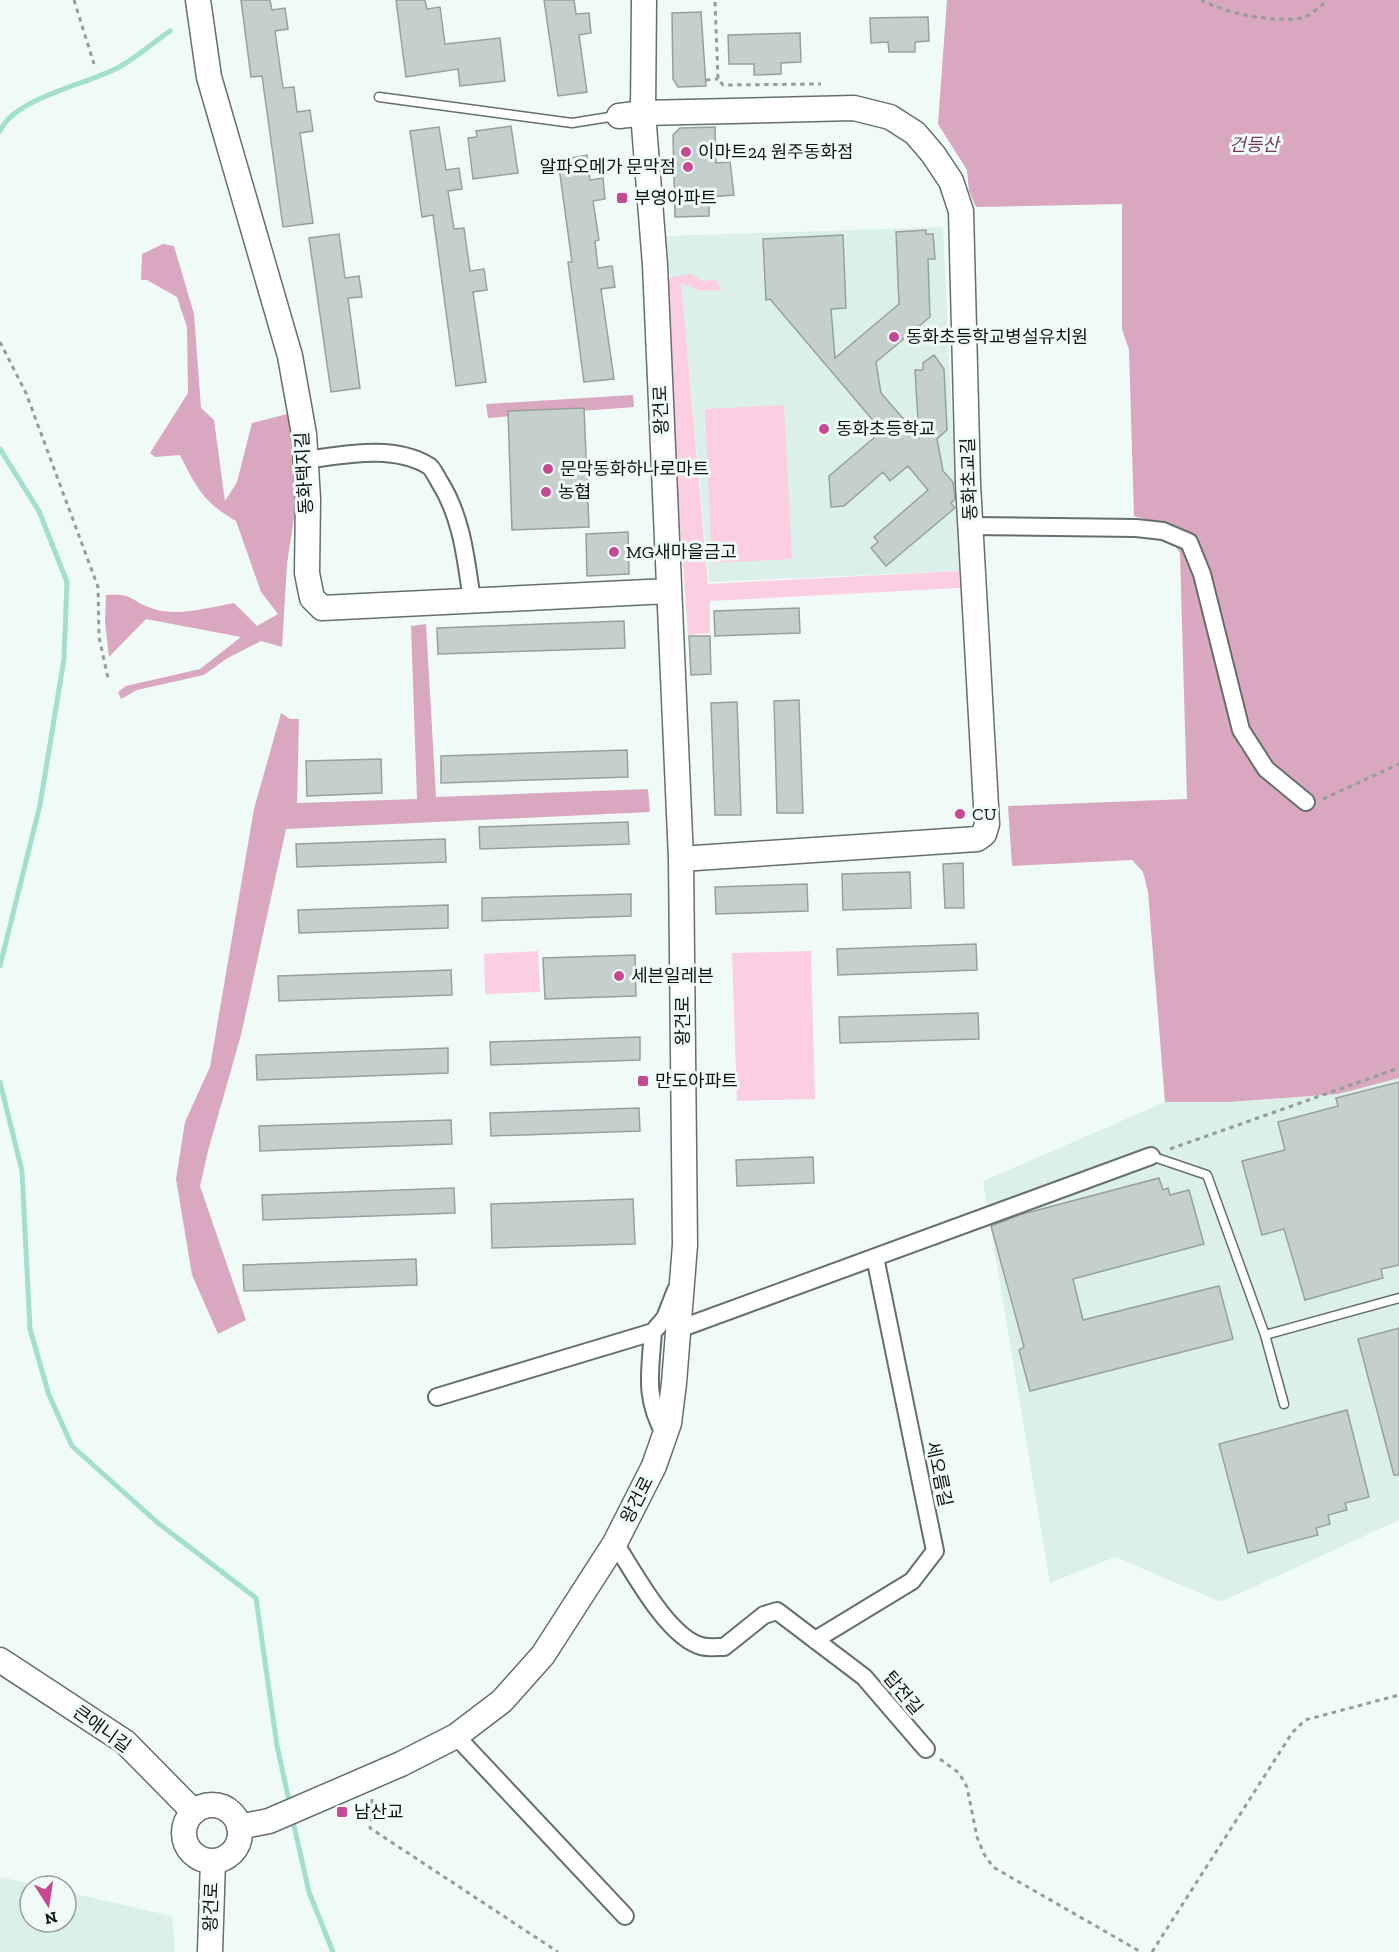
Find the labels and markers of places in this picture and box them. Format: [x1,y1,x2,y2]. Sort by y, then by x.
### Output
place label: 이마트24 원주동화점 [698,141,854,163]
marker: 이마트24 원주동화점 [679,145,693,159]
place label: 알파오메가 문막점 [539,156,676,178]
marker: 알파오메가 문막점 [681,160,695,174]
place label: 부영아파트 [634,187,717,209]
marker: 부영아파트 [615,191,629,205]
place label: 동화초등학교병설유치원 [906,326,1088,348]
marker: 동화초등학교병설유치원 [887,330,901,344]
place label: 동화초등학교 [836,418,935,440]
marker: 동화초등학교 [817,422,831,436]
place label: 문막동화하나로마트 [560,458,709,480]
marker: 문막동화하나로마트 [541,462,555,476]
place label: 농협 [558,481,591,503]
marker: 농협 [539,485,553,499]
place label: MG새마을금고 [626,541,737,563]
marker: MG새마을금고 [607,545,621,559]
place label: CU [972,803,997,825]
marker: CU [953,807,967,821]
place label: 세븐일레븐 [631,965,714,987]
marker: 세븐일레븐 [612,969,626,983]
place label: 만도아파트 [655,1070,738,1092]
marker: 만도아파트 [636,1074,650,1088]
place label: 남산교 [354,1801,404,1823]
marker: 남산교 [335,1805,349,1819]

